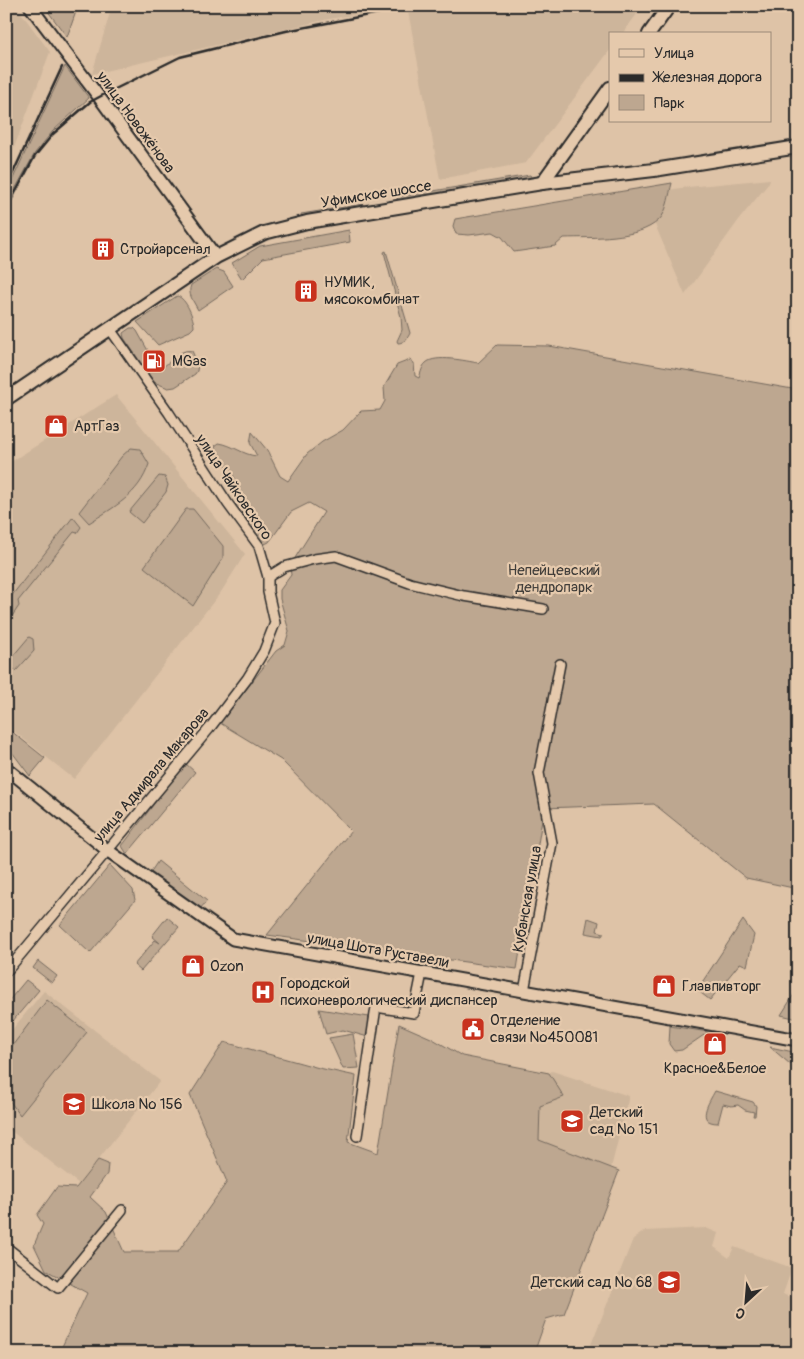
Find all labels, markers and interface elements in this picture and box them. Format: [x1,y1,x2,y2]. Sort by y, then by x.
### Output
legend [609,32,772,122]
text: Улица [654,44,694,63]
street label: улица Новожёнова [92,67,179,177]
text: Железная дорога [652,68,762,87]
text: Парк [654,94,685,113]
street label: Уфимское шоссе [320,176,433,213]
building icon: Стройарсенал [90,236,116,262]
place label: Стройарсенал [120,240,211,259]
place label: НУМИК, мясокомбинат [324,273,420,309]
building icon: НУМИК, мясокомбинат [293,278,319,304]
fuel station icon: MGas [141,348,167,374]
place label: MGas [172,352,207,371]
shop icon: АртГаз [43,413,69,439]
place label: АртГаз [74,417,120,436]
street label: улица Чайковского [191,430,276,544]
park label: Непейцевский дендропарк [508,561,600,597]
street label: улица Адмирала Макарова [89,704,213,847]
street label: Кубанская улица [509,844,546,954]
street label: улица Шота Руставели [305,928,451,972]
shop icon: Ozon [180,953,206,979]
place label: Ozon [210,957,244,976]
shop icon: Главпивторг [651,973,677,999]
place label: Городской психоневрологический диспансер [280,974,498,1010]
place label: Главпивторг [682,977,761,996]
hospital icon: Городской психоневрологический диспансер [250,979,276,1005]
place label: Отделение связи №450081 [490,1011,598,1047]
public building icon: Отделение связи №450081 [460,1016,486,1042]
shop icon: Красное&Белое [702,1031,728,1057]
place label: Красное&Белое [664,1059,767,1078]
school or university icon: Школа № 156 [61,1091,87,1117]
place label: Школа № 156 [92,1095,182,1114]
place label: Детский сад № 151 [589,1103,658,1139]
school or university icon: Детский сад № 151 [559,1108,585,1134]
school or university icon: Детский сад № 68 [656,1269,682,1295]
place label: Детский сад № 68 [530,1273,652,1292]
north arrow [722,1276,772,1326]
text: С [733,1304,748,1323]

